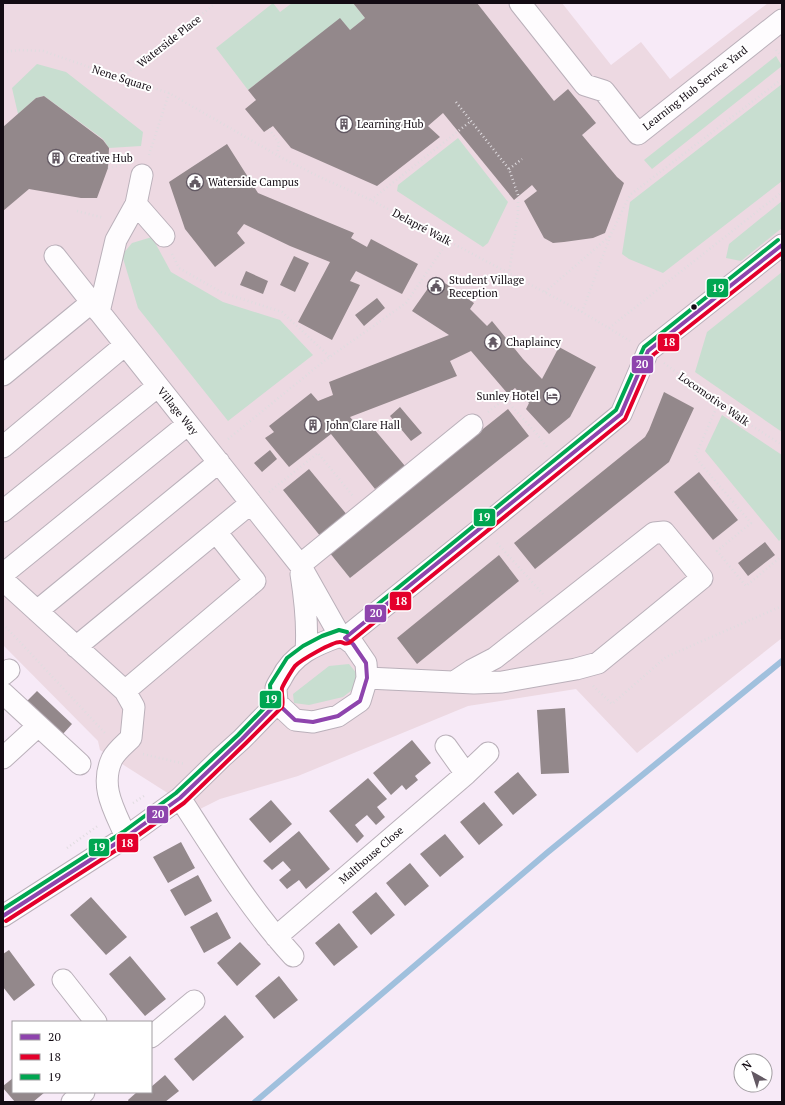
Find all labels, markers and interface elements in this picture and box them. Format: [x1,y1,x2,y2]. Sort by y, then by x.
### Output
street label: Waterside Place [134,11,204,70]
street label: Learning Hub Service Yard [640,43,750,133]
street label: Nene Square [90,62,154,94]
building icon: Learning Hub [334,114,354,134]
place label: Learning Hub [357,117,424,131]
building icon: Creative Hub [46,148,66,168]
place label: Creative Hub [69,151,133,165]
public building icon: Waterside Campus [185,172,205,192]
place label: Waterside Campus [208,175,299,189]
street label: Delapré Walk [390,206,454,249]
place label: Student Village Reception [449,273,525,300]
public building icon: Student Village Reception [426,276,446,296]
line badge: 19 [706,278,729,298]
text: 19 [712,281,724,295]
unlabelled marker [689,302,699,312]
temple icon: Chaplaincy [483,332,503,352]
line badge: 18 [657,333,680,352]
place label: Chaplaincy [506,335,561,349]
text: 18 [663,335,675,349]
line badge: 20 [631,355,654,374]
text: 20 [636,357,648,371]
street label: Locomotive Walk [676,369,753,429]
street label: Village Way [154,384,202,438]
hotel icon: Sunley Hotel [542,386,562,406]
place label: Sunley Hotel [476,389,539,403]
building icon: John Clare Hall [303,415,323,435]
place label: John Clare Hall [326,418,400,432]
line badge: 19 [473,508,496,527]
text: 19 [478,510,490,524]
line badge: 18 [389,591,412,611]
text: 18 [395,594,407,608]
line badge: 20 [364,604,387,623]
text: 20 [370,606,382,620]
line badge: 19 [259,690,282,709]
text: 19 [265,692,277,706]
line badge: 20 [146,805,169,824]
text: 20 [152,807,164,821]
street label: Malthouse Close [336,823,407,887]
line badge: 18 [116,833,139,853]
text: 18 [121,836,133,850]
line badge: 19 [88,838,110,857]
text: 19 [93,840,105,854]
legend [12,1021,152,1093]
text: 20 [48,1029,61,1044]
text: 18 [48,1049,61,1064]
north arrow [733,1053,773,1093]
text: N [739,1057,755,1073]
text: 19 [48,1069,61,1084]

